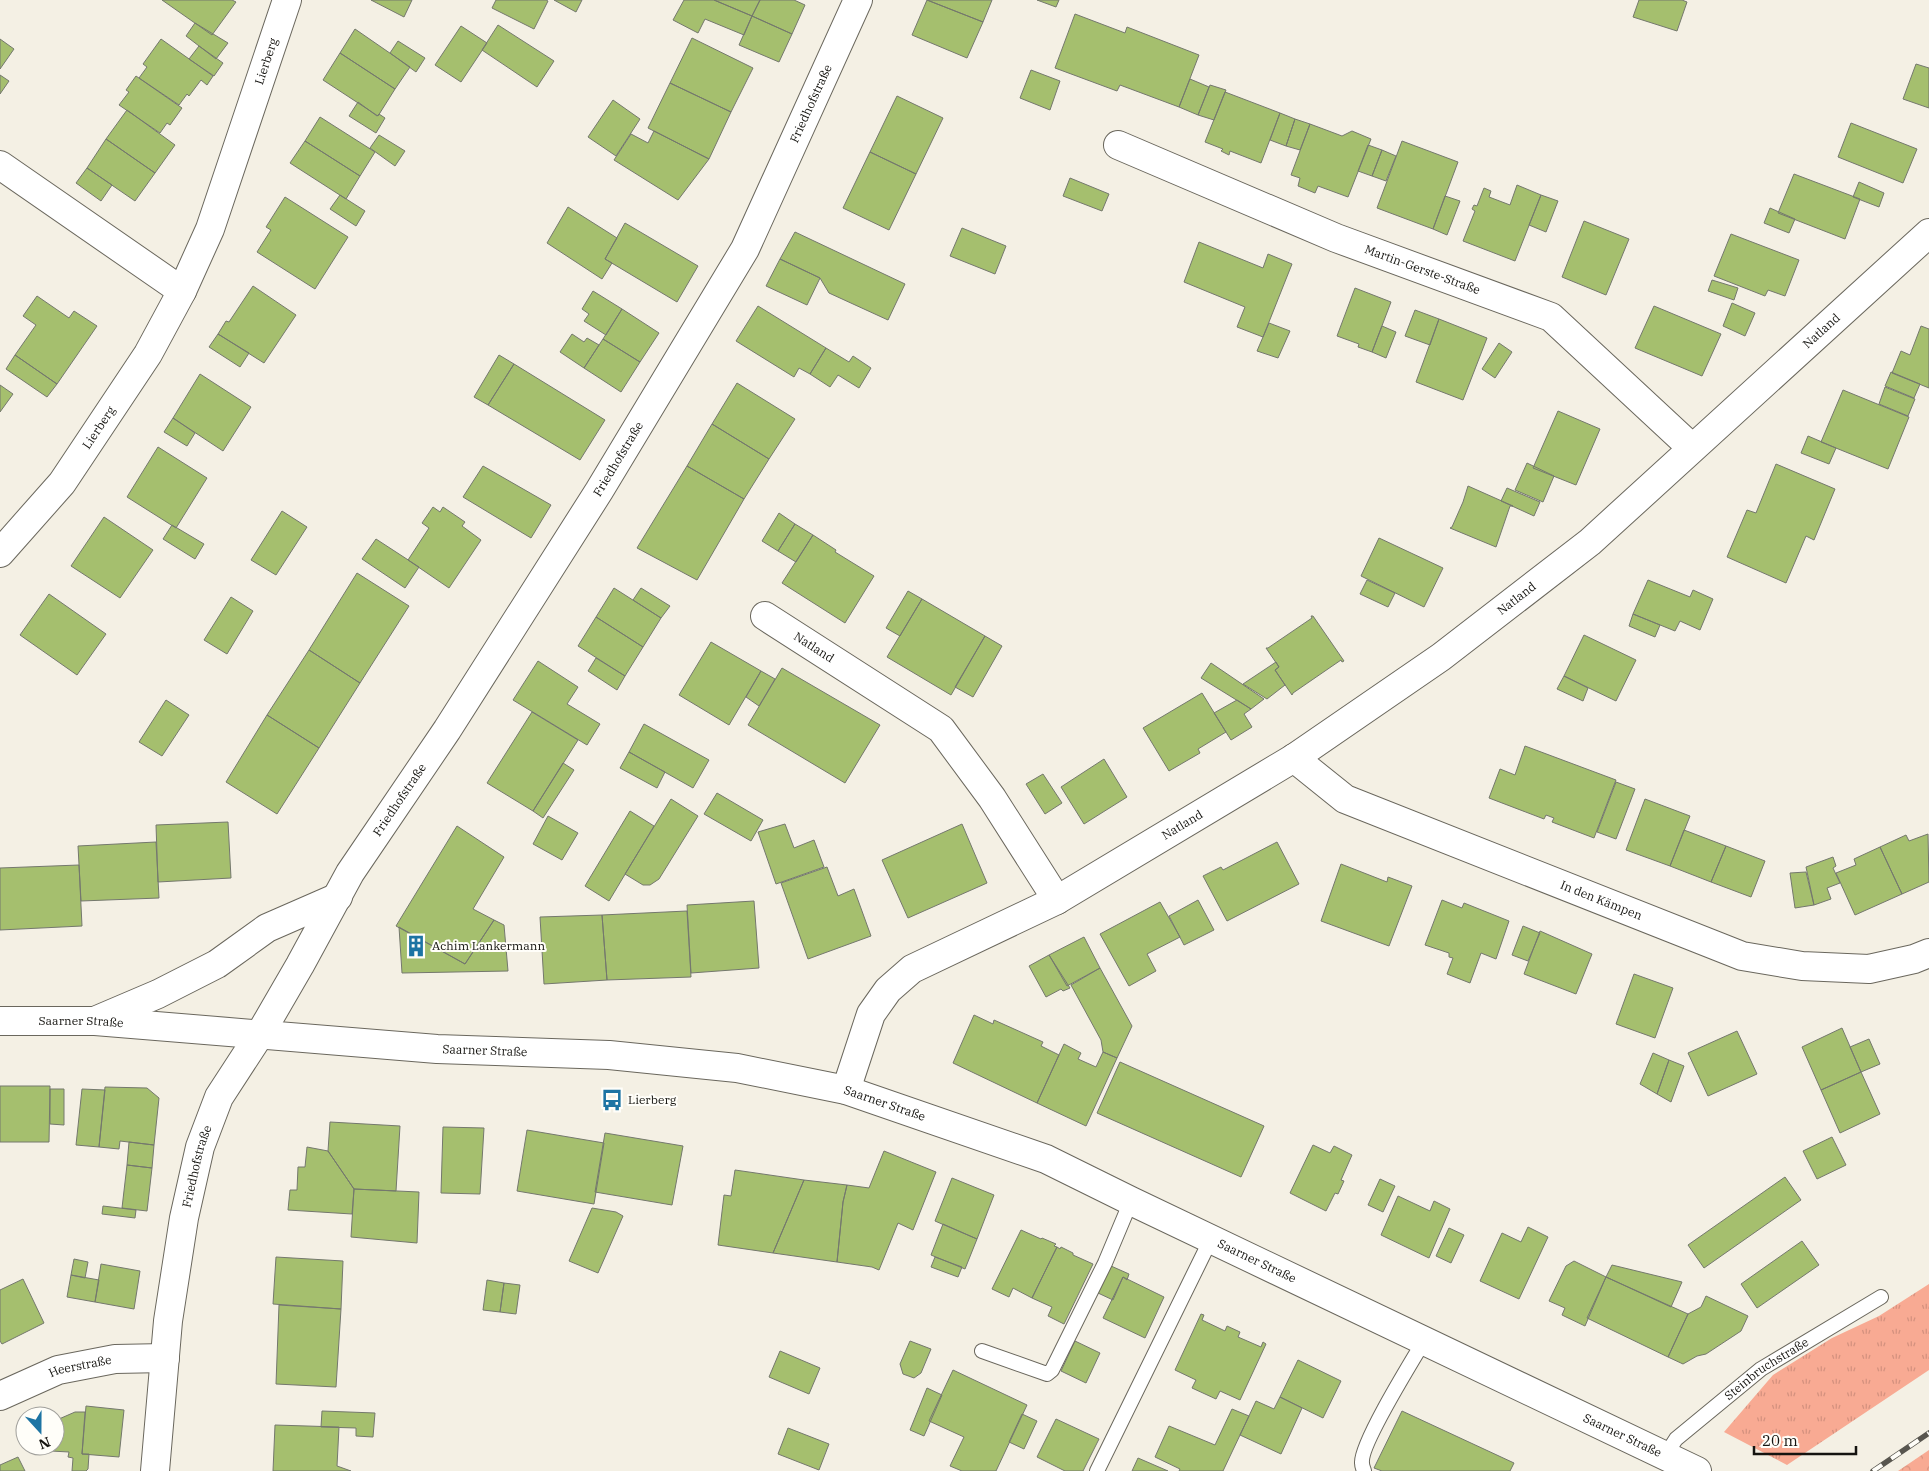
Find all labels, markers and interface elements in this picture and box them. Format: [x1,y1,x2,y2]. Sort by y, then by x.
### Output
street label: Lierberg [251,36,281,87]
street label: Friedhofstraße [786,62,835,145]
street label: Martin-Gerste-Straße [1363,241,1482,297]
street label: Natland [1799,310,1843,351]
street label: Lierberg [79,403,118,452]
street label: Friedhofstraße [590,419,646,499]
street label: Natland [1494,579,1539,618]
street label: Natland [791,628,837,665]
street label: Friedhofstraße [369,760,429,839]
street label: Natland [1159,806,1205,843]
street label: In den Kämpen [1558,877,1645,923]
building icon: Achim Lankermann [403,933,429,959]
place label: Achim Lankermann [432,938,545,953]
street label: Saarner Straße [38,1013,124,1030]
street label: Saarner Straße [442,1041,528,1059]
street label: Saarner Straße [842,1082,927,1124]
bus stop icon: Lierberg [599,1087,625,1113]
place label: Lierberg [628,1092,677,1107]
street label: Friedhofstraße [179,1123,215,1209]
street label: Saarner Straße [1216,1236,1299,1286]
street label: Steinbruchstraße [1721,1334,1811,1403]
street label: Heerstraße [46,1352,113,1380]
north arrow [15,1406,65,1456]
street label: Saarner Straße [1581,1410,1664,1460]
scale bar [1754,1424,1856,1456]
text: 20 m [1762,1431,1798,1450]
text: N [36,1433,53,1454]

